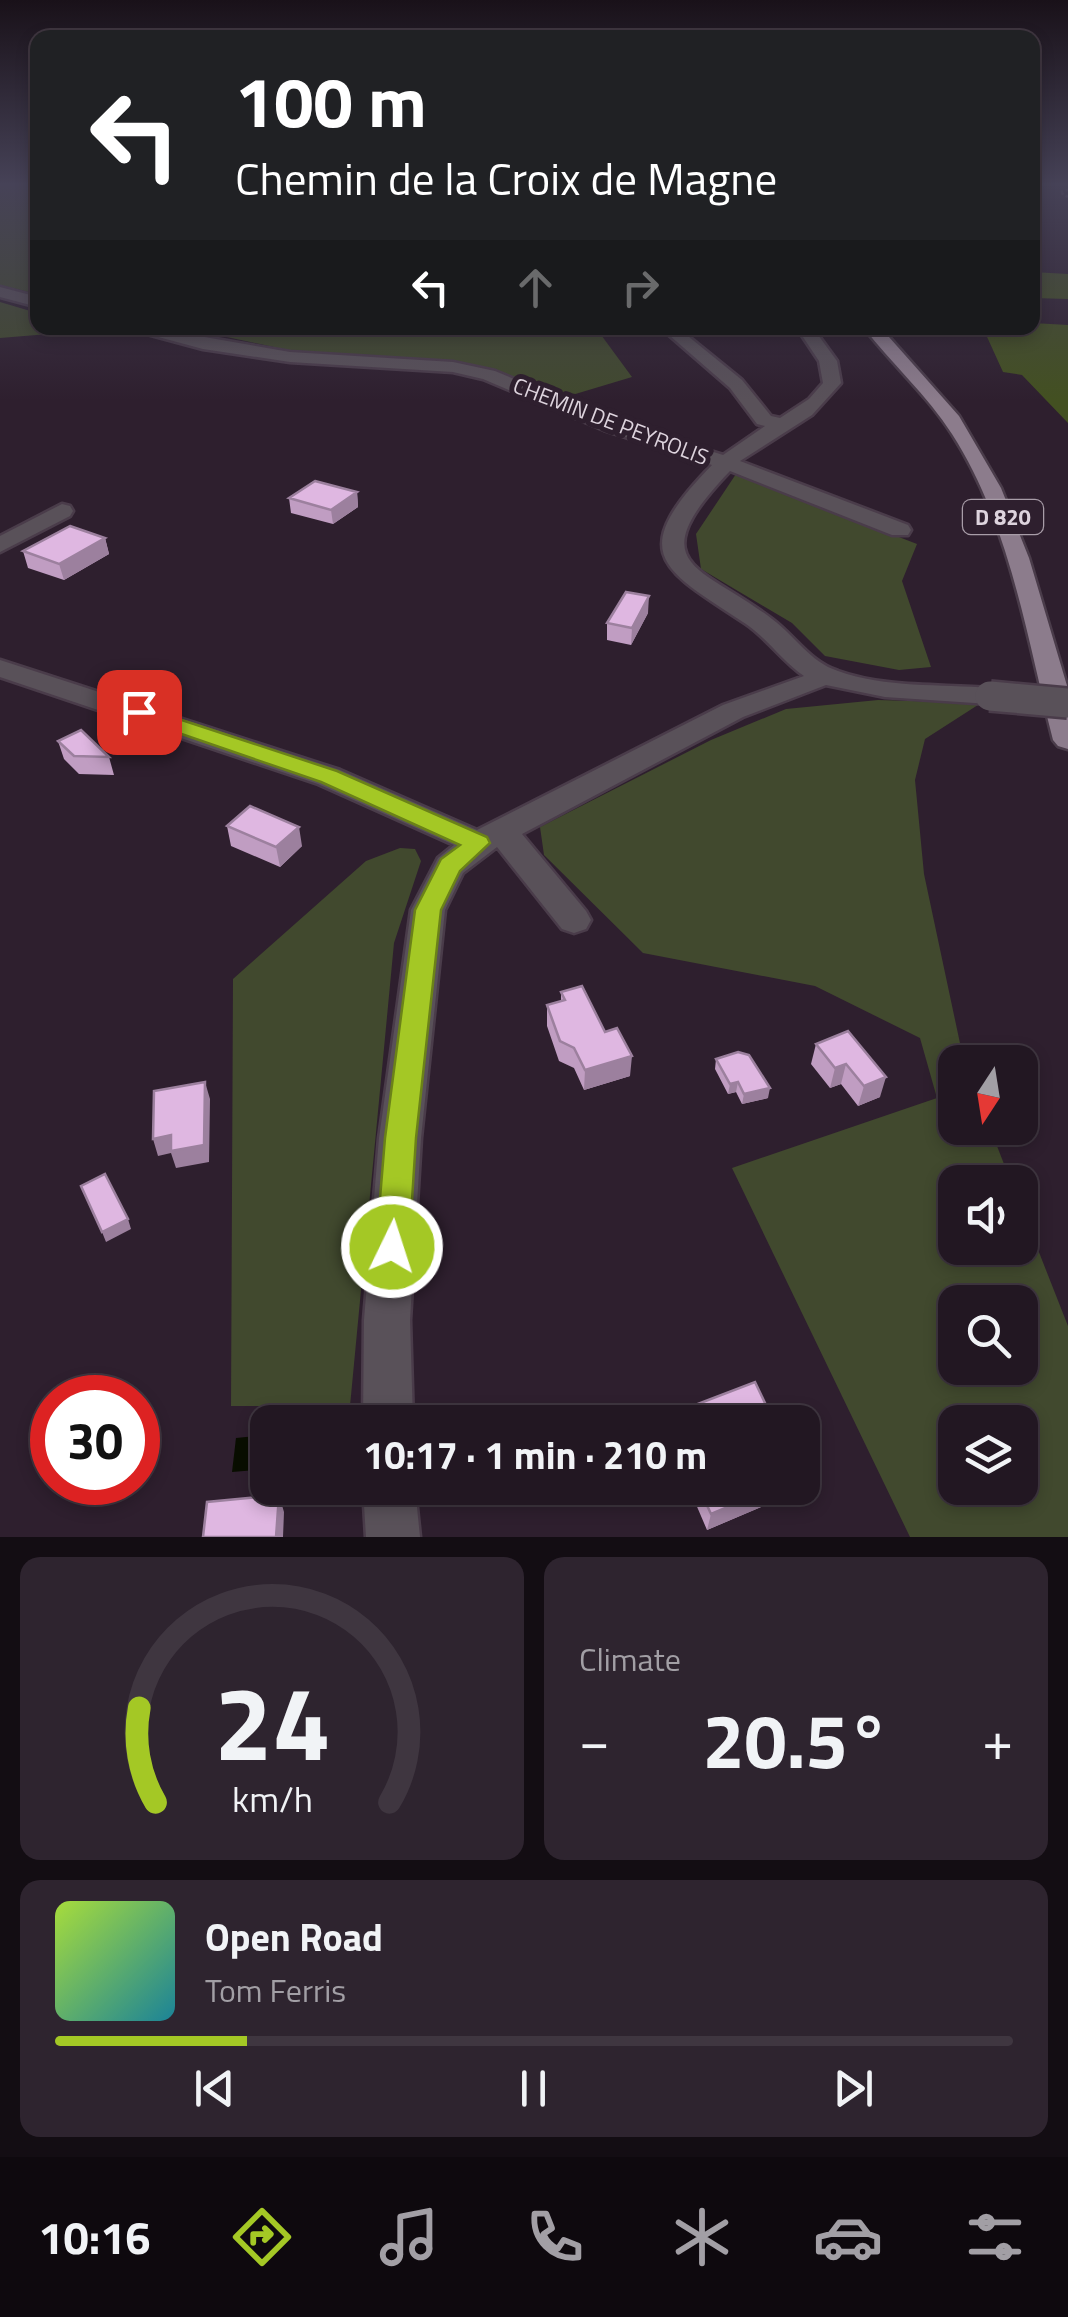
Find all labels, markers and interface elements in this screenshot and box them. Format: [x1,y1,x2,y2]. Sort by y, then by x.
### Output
text: 100 m [235,48,427,154]
icon: left [70,70,200,200]
text: Chemin de la Croix de Magne [235,144,777,212]
icon: left [403,260,458,315]
icon: ahead [508,260,563,315]
icon: right [613,260,668,315]
street label: CHEMIN DE PEYROLIS [508,368,714,474]
road number: D 820 [963,500,1043,534]
pin [97,670,182,755]
icon: arrive [112,685,167,740]
north arrow [938,1045,1038,1145]
map controls [938,1045,1038,1505]
button: sound [938,1165,1038,1265]
position arrow [340,1195,444,1299]
button: search [938,1285,1038,1385]
speed limit sign: 30 [30,1375,160,1505]
button: layers [938,1405,1038,1505]
text: 10:17 · 1 min · 210 m [363,1426,707,1484]
text: Climate [579,1635,681,1683]
text: 24 [214,1642,330,1800]
text: 20.5° [702,1683,890,1797]
text: − [579,1698,610,1781]
text: + [982,1698,1013,1781]
text: km/h [232,1771,312,1826]
text: Open Road [205,1908,383,1966]
text: Tom Ferris [205,1966,346,2014]
icon: previous [187,2061,242,2116]
icon: pause [506,2061,561,2116]
icon: next [826,2061,881,2116]
icon: directions [227,2202,297,2272]
icon: music [374,2202,444,2272]
icon: phone [520,2202,590,2272]
icon: climate [667,2202,737,2272]
icon: car [813,2202,883,2272]
icon: filters [960,2202,1030,2272]
text: 10:16 [38,2203,151,2271]

